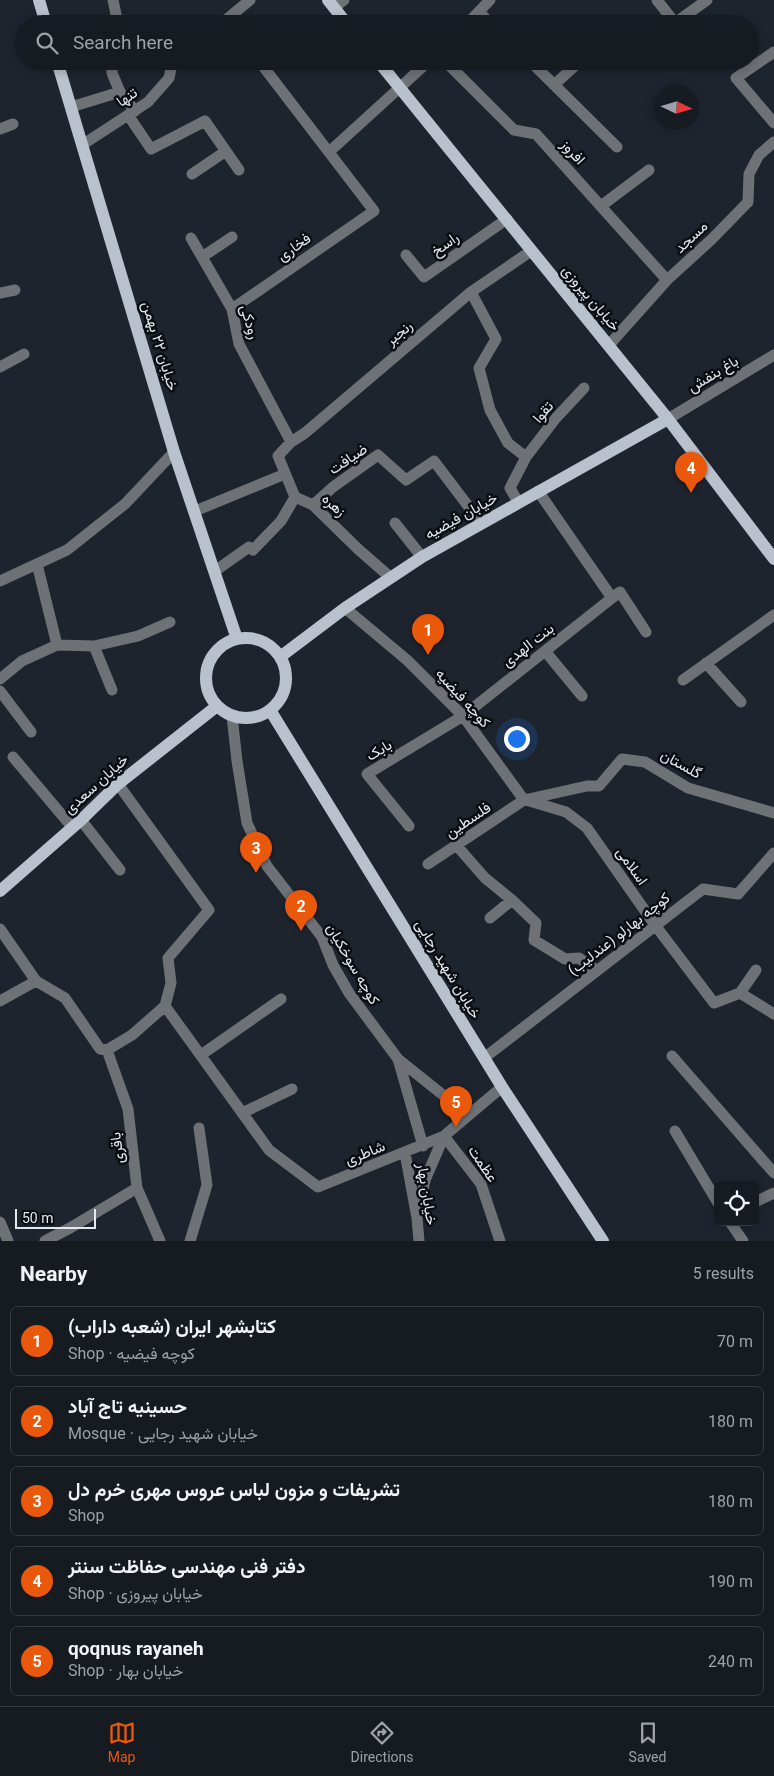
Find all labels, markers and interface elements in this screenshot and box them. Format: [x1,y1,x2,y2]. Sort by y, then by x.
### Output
search box [15,15,759,70]
icon: search [33,29,61,57]
text: Search here [73,31,173,54]
street label: تنها [113,83,141,111]
north arrow [654,85,699,130]
street label: افروز [556,135,589,168]
street label: مسجد [671,217,711,257]
street label: راسخ [428,228,463,262]
street label: فخاری [274,229,315,266]
street label: خیابان پیروزی [557,261,624,335]
street label: خیابان ۲۲ بهمن [137,299,182,393]
street label: رودکی [236,303,263,342]
street label: رنجبر [381,317,416,350]
street label: باغ بنفش [684,352,743,398]
street label: تقوا [529,398,557,426]
street label: ضیافت [325,440,371,478]
pin: 4 [675,452,707,493]
street label: خیابان فیضیه [422,489,500,543]
street label: زهره [318,490,350,520]
pin: 1 [412,614,444,655]
street label: بنت الهدی [498,619,558,672]
street label: کوچه فیضیه [431,665,494,732]
your location [504,726,530,752]
street label: بابک [363,735,395,765]
street label: گلستان [657,745,705,783]
street label: خیابان سعدی [60,750,133,818]
street label: فلسطین [442,798,495,843]
pin: 3 [240,832,272,873]
street label: اسلامی [612,843,652,889]
street label: کوچه بهارلو (عندلیب) [564,888,674,980]
pin: 2 [285,890,317,931]
street label: خیابان شهید رجایی [410,916,485,1022]
street label: کوچه سوخکیان [322,920,384,1009]
pin: 5 [440,1086,472,1127]
street label: باقری [106,1131,129,1165]
street label: شاطری [342,1137,388,1170]
street label: عظمت [464,1142,502,1186]
street label: خیابان بهار [413,1161,441,1226]
map controls [714,1181,759,1226]
button: locate [714,1181,759,1226]
scale bar [15,1206,96,1229]
text: 50 m [22,1210,54,1226]
text: Nearby [20,1262,87,1286]
text: 5 results [693,1264,754,1283]
text: کتابشهر ایران (شعبه داراب) [68,1315,276,1338]
text: 1 [32,1332,42,1351]
text: 70 m [717,1332,753,1351]
text: Shop · کوچه فیضیه [68,1344,195,1363]
text: حسینیه تاج آباد [68,1395,187,1418]
text: 2 [32,1412,42,1431]
text: 180 m [708,1412,753,1431]
text: Mosque · خیابان شهید رجایی [68,1424,258,1443]
text: تشریفات و مزون لباس عروس مهری خرم دل [68,1478,400,1501]
text: 3 [32,1492,42,1511]
text: 180 m [708,1492,753,1511]
text: Shop [68,1506,104,1525]
text: دفتر فنی مهندسی حفاظت سنتر [68,1555,305,1578]
text: 4 [32,1572,42,1591]
text: 190 m [708,1572,753,1591]
text: Shop · خیابان پیروزی [68,1584,203,1603]
text: qoqnus rayaneh [68,1637,204,1660]
text: 5 [32,1652,42,1671]
text: 240 m [708,1652,753,1671]
text: Shop · خیابان بهار [68,1661,183,1680]
tab: Map [108,1719,136,1765]
tab: Directions [351,1719,414,1765]
tab: Saved [629,1719,666,1765]

